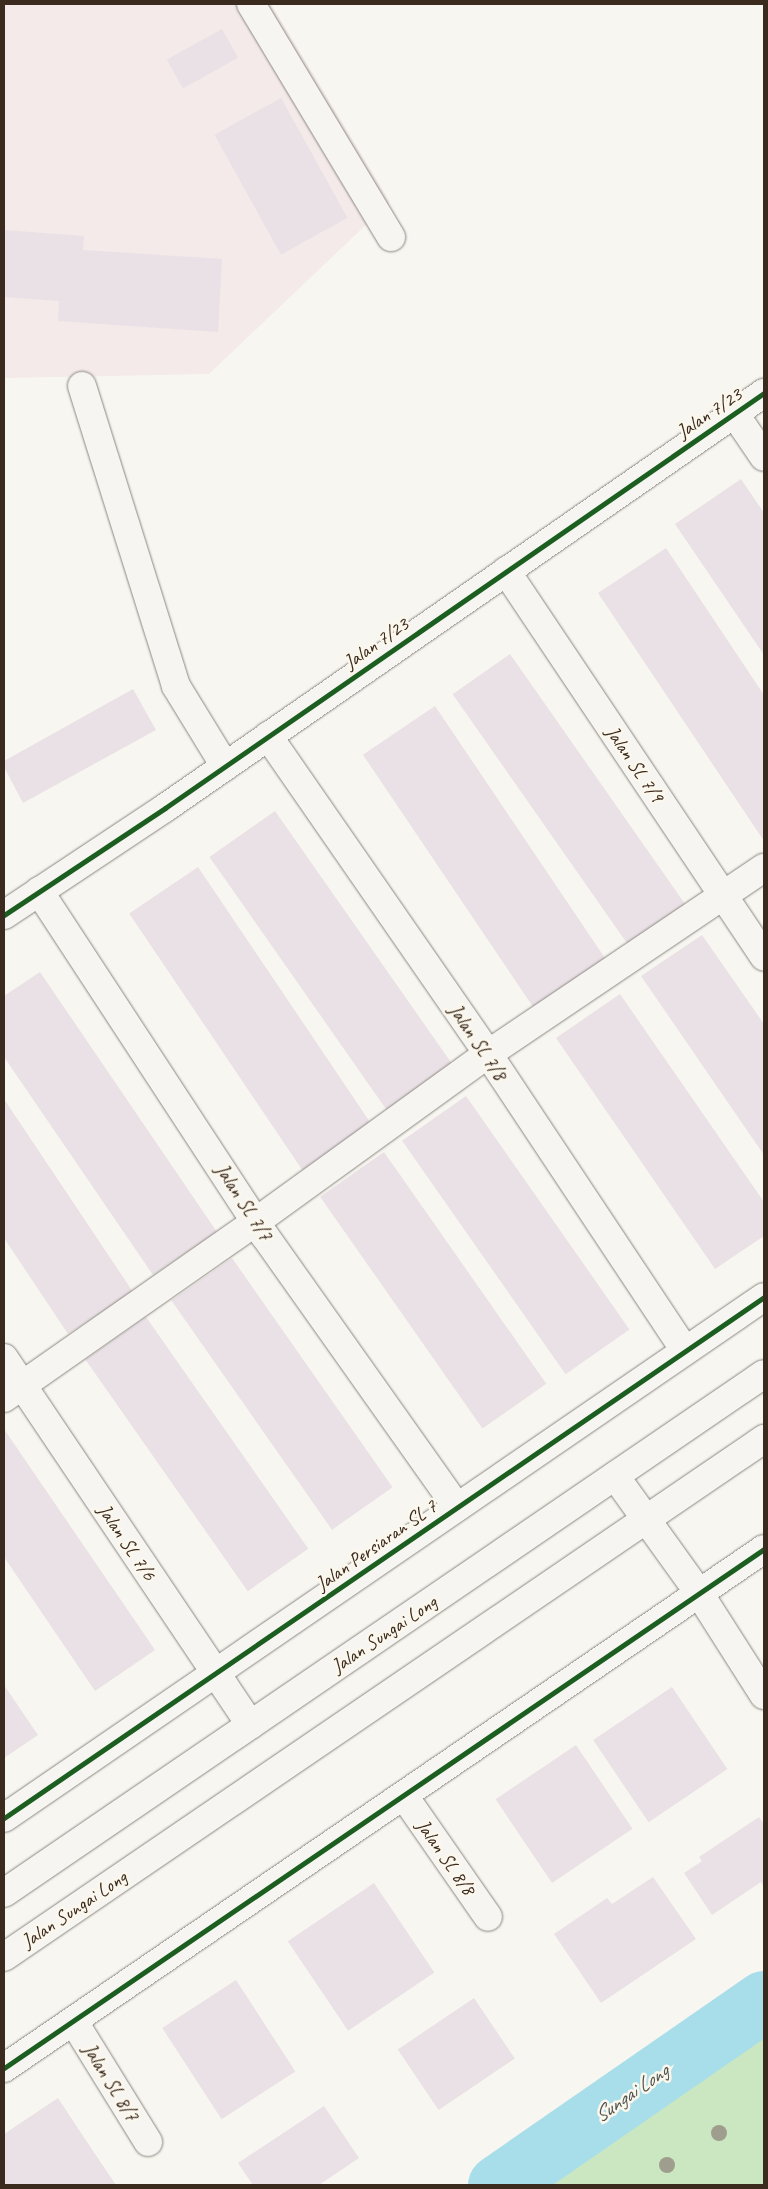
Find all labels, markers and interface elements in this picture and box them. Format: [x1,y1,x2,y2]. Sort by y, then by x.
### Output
street label: Jalan 7/23 [672,383,746,443]
street label: Jalan 7/23 [339,612,413,674]
street label: Jalan SL 7/9 [601,721,669,807]
street label: Jalan SL 7/8 [444,999,512,1085]
street label: Jalan SL 7/7 [210,1159,278,1245]
street label: Jalan Persiaran SL 7 [311,1494,441,1596]
street label: Jalan SL 7/6 [93,1499,161,1585]
street label: Jalan Sungai Long [327,1590,441,1678]
street label: Jalan SL 8/8 [411,1814,481,1900]
street label: Jalan Sungai Long [17,1865,131,1953]
street label: Jalan SL 8/7 [78,2039,144,2125]
water label: Sungai Long [589,2058,673,2128]

